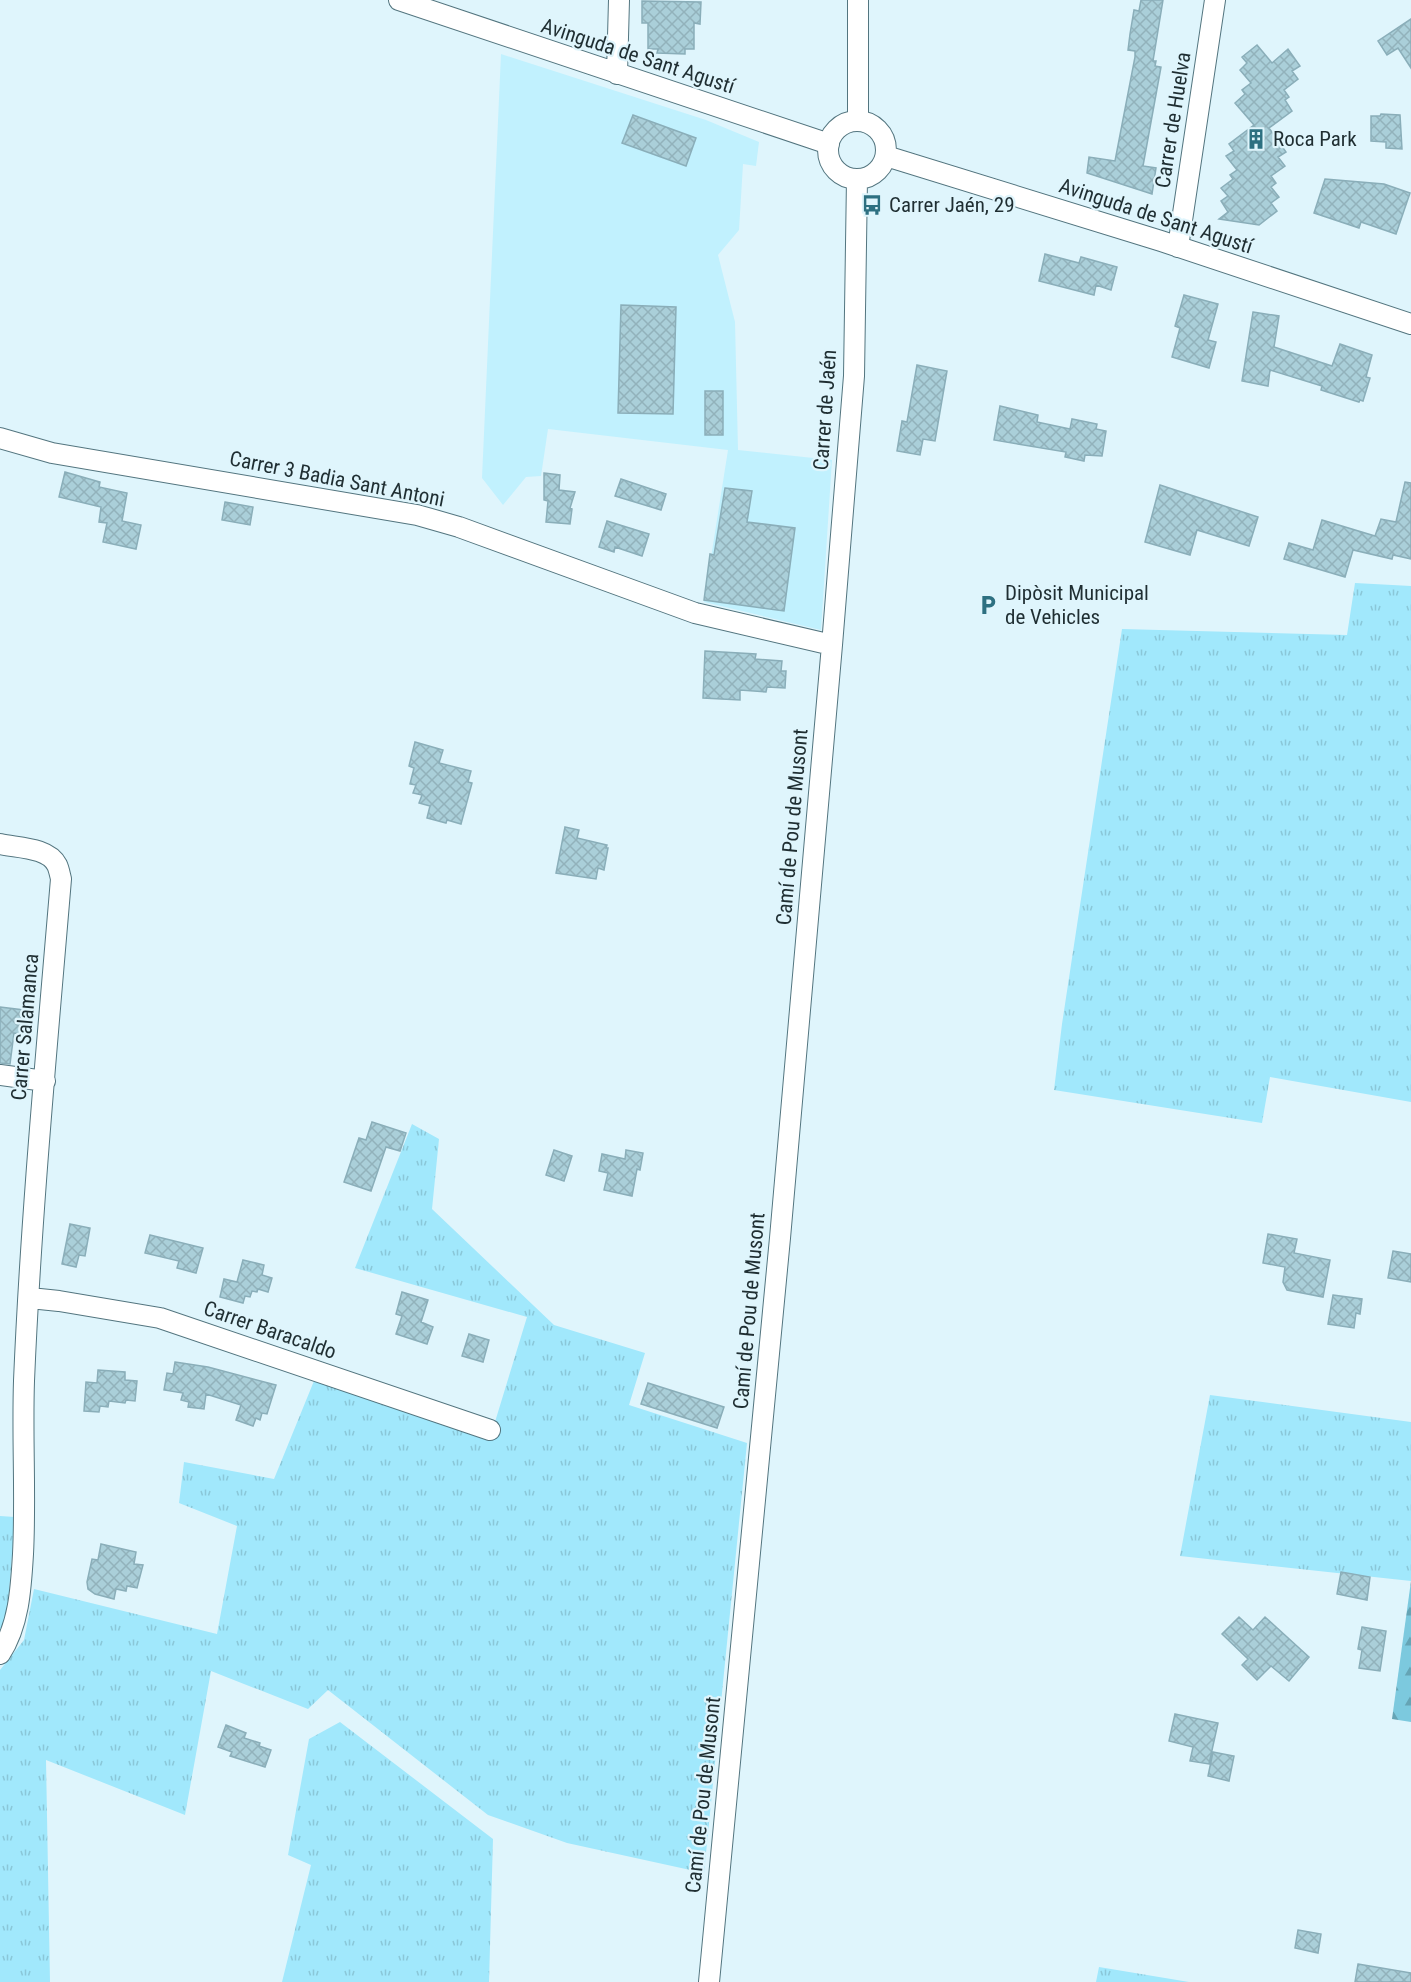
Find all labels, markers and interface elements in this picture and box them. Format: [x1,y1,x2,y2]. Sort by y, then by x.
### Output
street label: Avinguda de Sant Agustí [538,13,739,99]
street label: Carrer de Huelva [1150,50,1196,190]
building icon: Roca Park [1244,127,1268,151]
place label: Roca Park [1273,127,1357,151]
street label: Avinguda de Sant Agustí [1056,173,1257,259]
bus stop icon: Carrer Jaén, 29 [860,193,884,217]
place label: Carrer Jaén, 29 [889,193,1015,217]
street label: Carrer de Jaén [809,349,841,471]
street label: Carrer 3 Badia Sant Antoni [227,446,447,512]
place label: Dipòsit Municipal de Vehicles [1005,581,1149,629]
parking icon: Dipòsit Municipal de Vehicles [976,593,1000,617]
street label: Camí de Pou de Musont [771,728,813,926]
street label: Carrer Salamanca [7,953,43,1101]
street label: Camí de Pou de Musont [728,1212,770,1410]
street label: Carrer Baracaldo [200,1296,340,1364]
street label: Camí de Pou de Musont [681,1696,725,1894]

